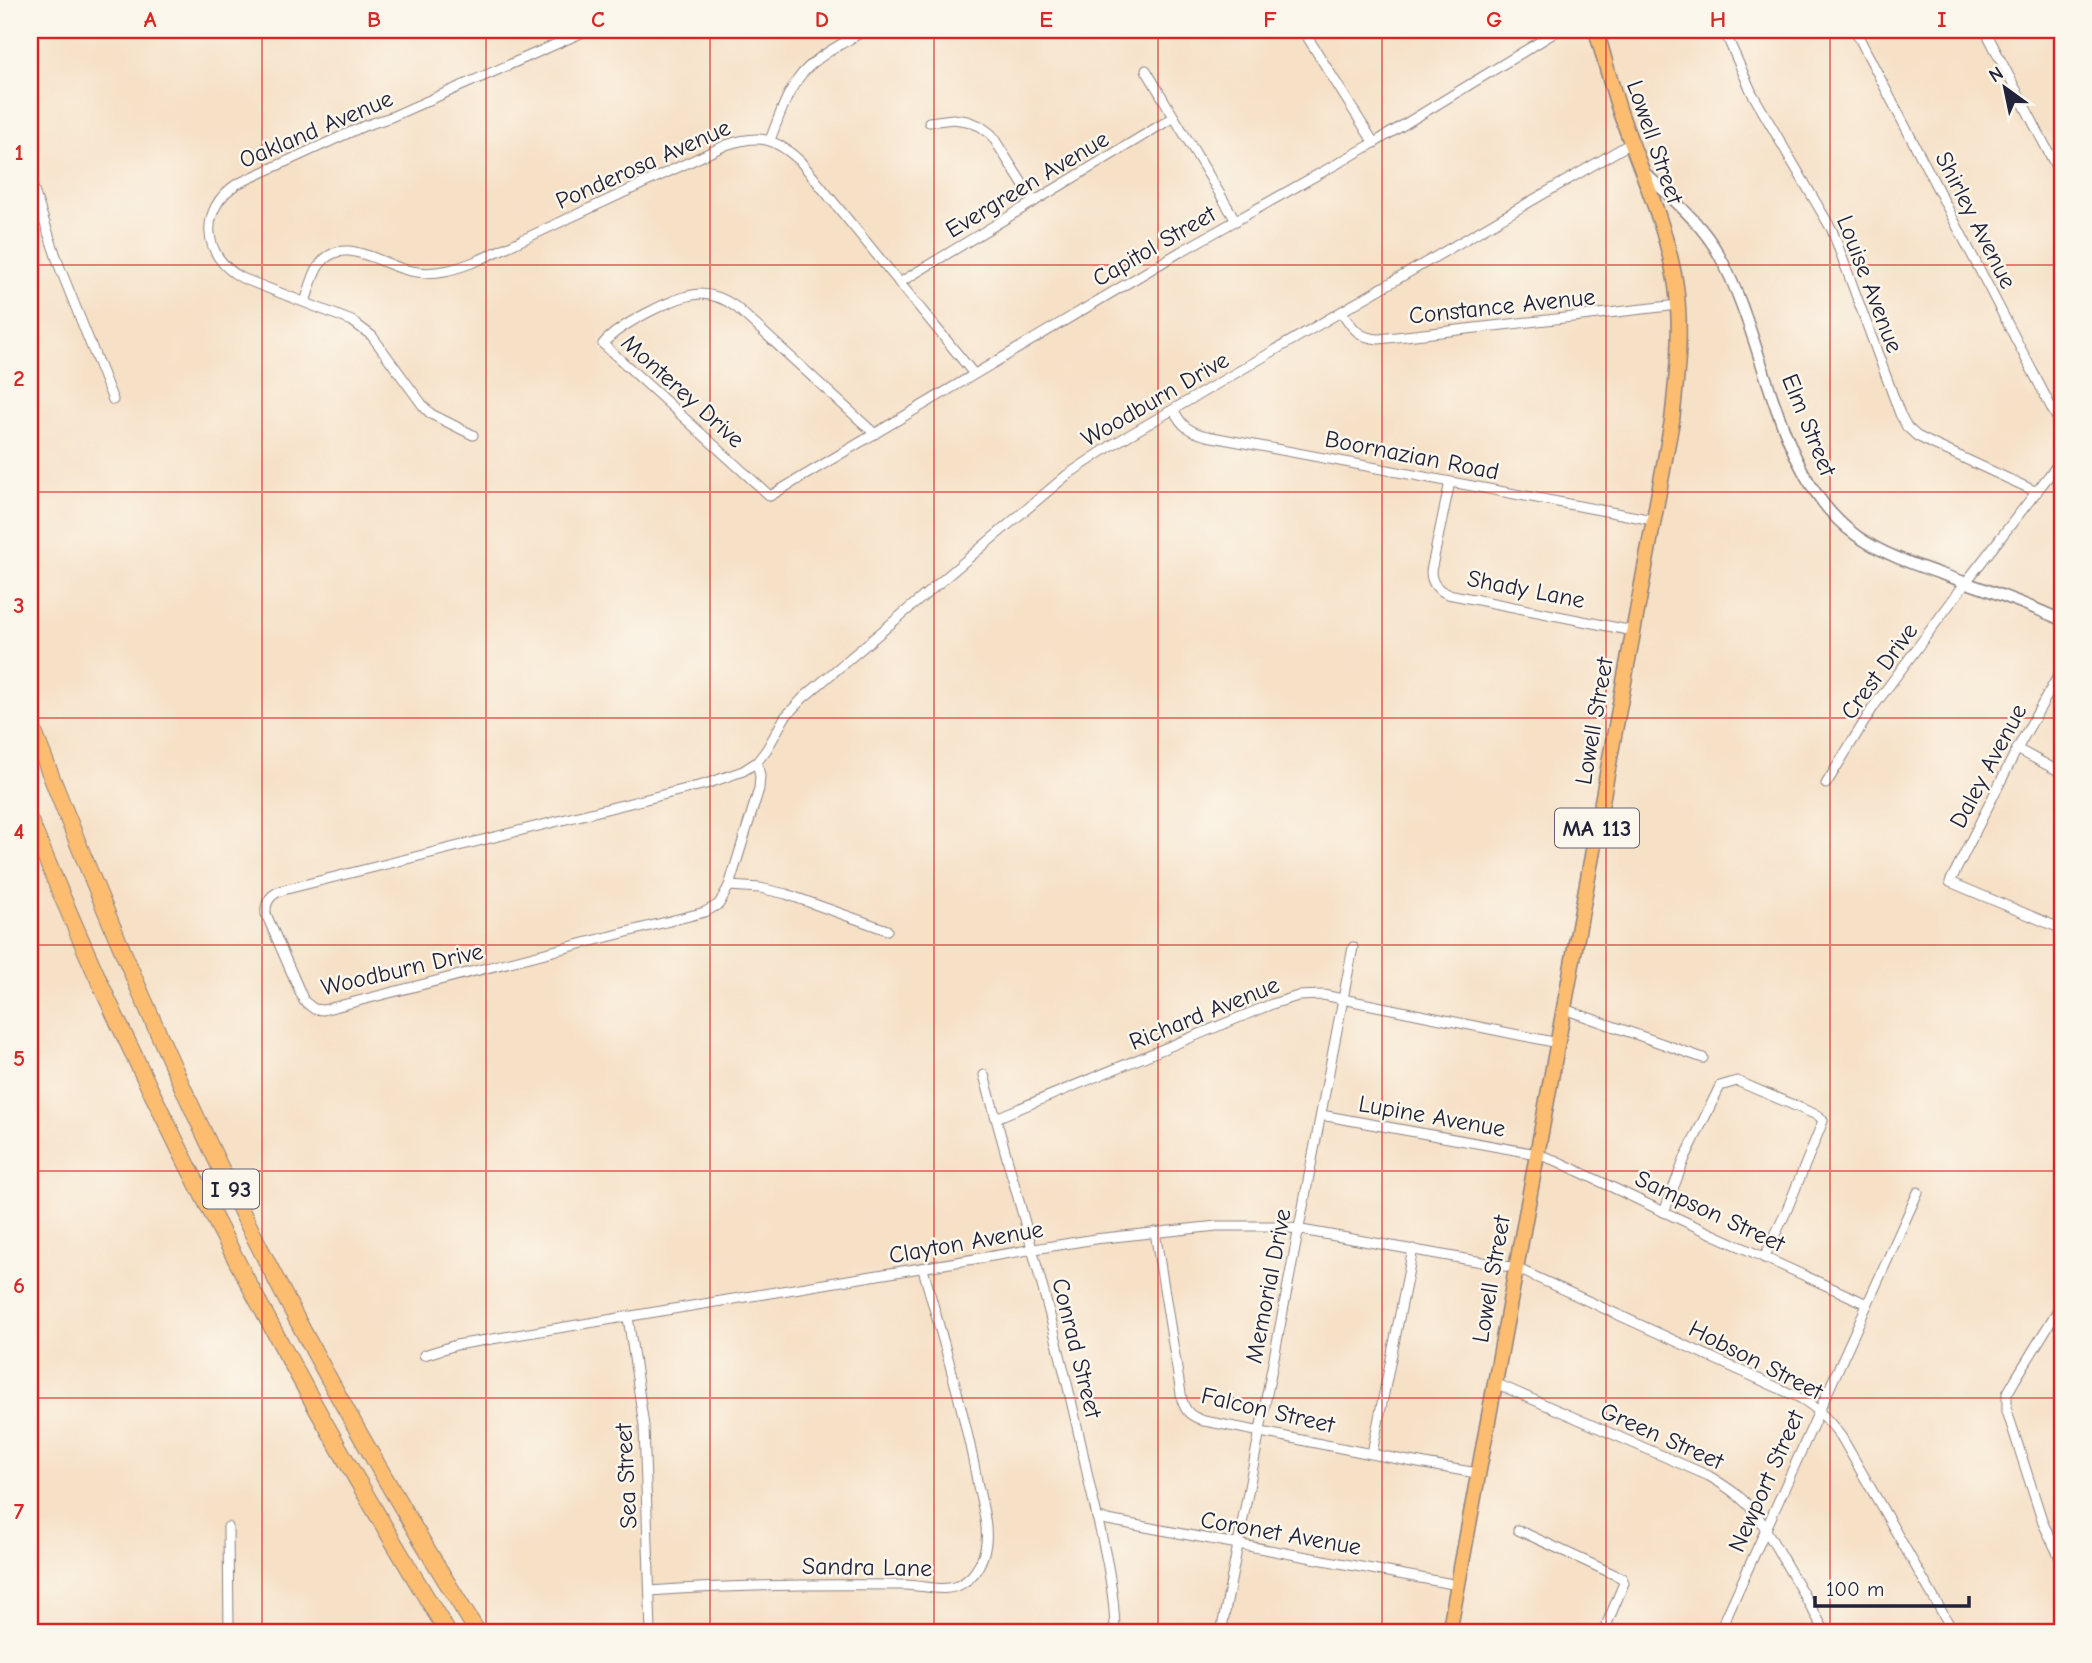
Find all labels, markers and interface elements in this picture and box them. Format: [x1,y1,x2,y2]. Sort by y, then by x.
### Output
text: A [144,6,157,33]
text: B [367,6,381,33]
text: C [591,6,605,33]
text: D [815,6,829,33]
text: E [1039,6,1053,33]
text: F [1263,6,1277,33]
text: G [1486,6,1502,33]
text: H [1710,6,1726,33]
text: I [1937,6,1947,33]
north arrow [1969,52,2039,122]
text: N [1985,62,2007,87]
street label: Lowell Street [1621,77,1690,208]
street label: Oakland Avenue [235,84,397,174]
street label: Ponderosa Avenue [551,113,735,215]
street label: Evergreen Avenue [940,124,1114,244]
text: 1 [14,139,24,166]
street label: Shirley Avenue [1929,147,2023,293]
street label: Capitol Street [1087,199,1222,293]
street label: Louise Avenue [1831,211,1909,357]
street label: Constance Avenue [1407,282,1597,330]
street label: Monterey Drive [616,328,750,454]
street label: Woodburn Drive [1076,345,1234,453]
text: 2 [13,365,25,392]
street label: Elm Street [1776,370,1843,481]
street label: Boornazian Road [1323,424,1501,486]
street label: Shady Lane [1465,564,1587,614]
text: 3 [13,592,25,619]
street label: Crest Drive [1835,617,1923,725]
street label: Lowell Street [1569,654,1619,787]
street label: Daley Avenue [1944,699,2032,833]
road number: MA 113 [1555,808,1639,848]
text: 4 [14,818,25,845]
street label: Woodburn Drive [318,937,486,1001]
street label: Richard Avenue [1125,970,1283,1056]
text: 5 [13,1045,25,1072]
street label: Lupine Avenue [1356,1089,1508,1143]
street label: Sampson Street [1631,1164,1790,1258]
road number: I 93 [203,1170,259,1208]
street label: Memorial Drive [1239,1206,1297,1366]
street label: Lowell Street [1466,1212,1516,1345]
street label: Clayton Avenue [887,1215,1045,1269]
text: 6 [13,1272,25,1299]
street label: Conrad Street [1046,1275,1108,1422]
street label: Hobson Street [1684,1314,1829,1406]
street label: Falcon Street [1199,1381,1338,1439]
street label: Green Street [1596,1396,1729,1476]
street label: Newport Street [1722,1405,1810,1556]
street label: Sea Street [609,1421,643,1530]
text: 7 [14,1498,25,1525]
street label: Coronet Avenue [1199,1505,1363,1561]
street label: Sandra Lane [802,1552,932,1582]
scale bar [1815,1565,1969,1609]
text: 100 m [1826,1577,1884,1601]

